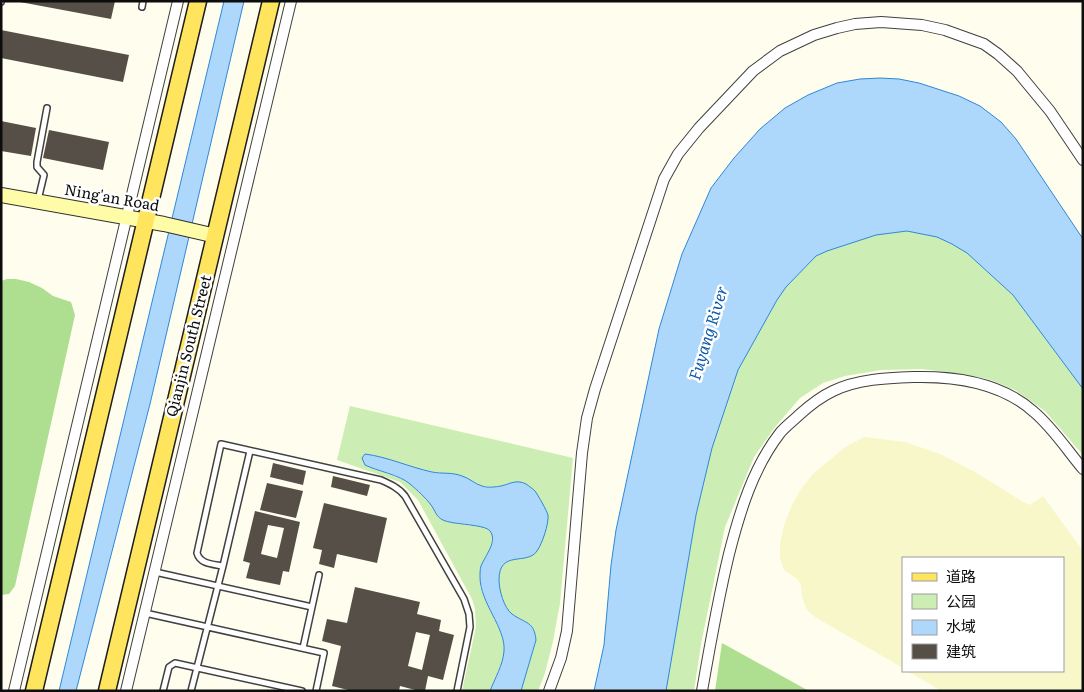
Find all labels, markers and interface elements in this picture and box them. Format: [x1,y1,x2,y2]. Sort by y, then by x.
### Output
street label: Ning'an Road [63,177,162,216]
street label: Qianjin South Street [159,272,216,419]
water label: Fuyang River [681,283,733,383]
legend [902,557,1064,672]
text: 道路 [946,564,976,587]
text: 公园 [946,589,976,612]
text: 水域 [946,614,976,637]
text: 建筑 [946,639,976,662]

